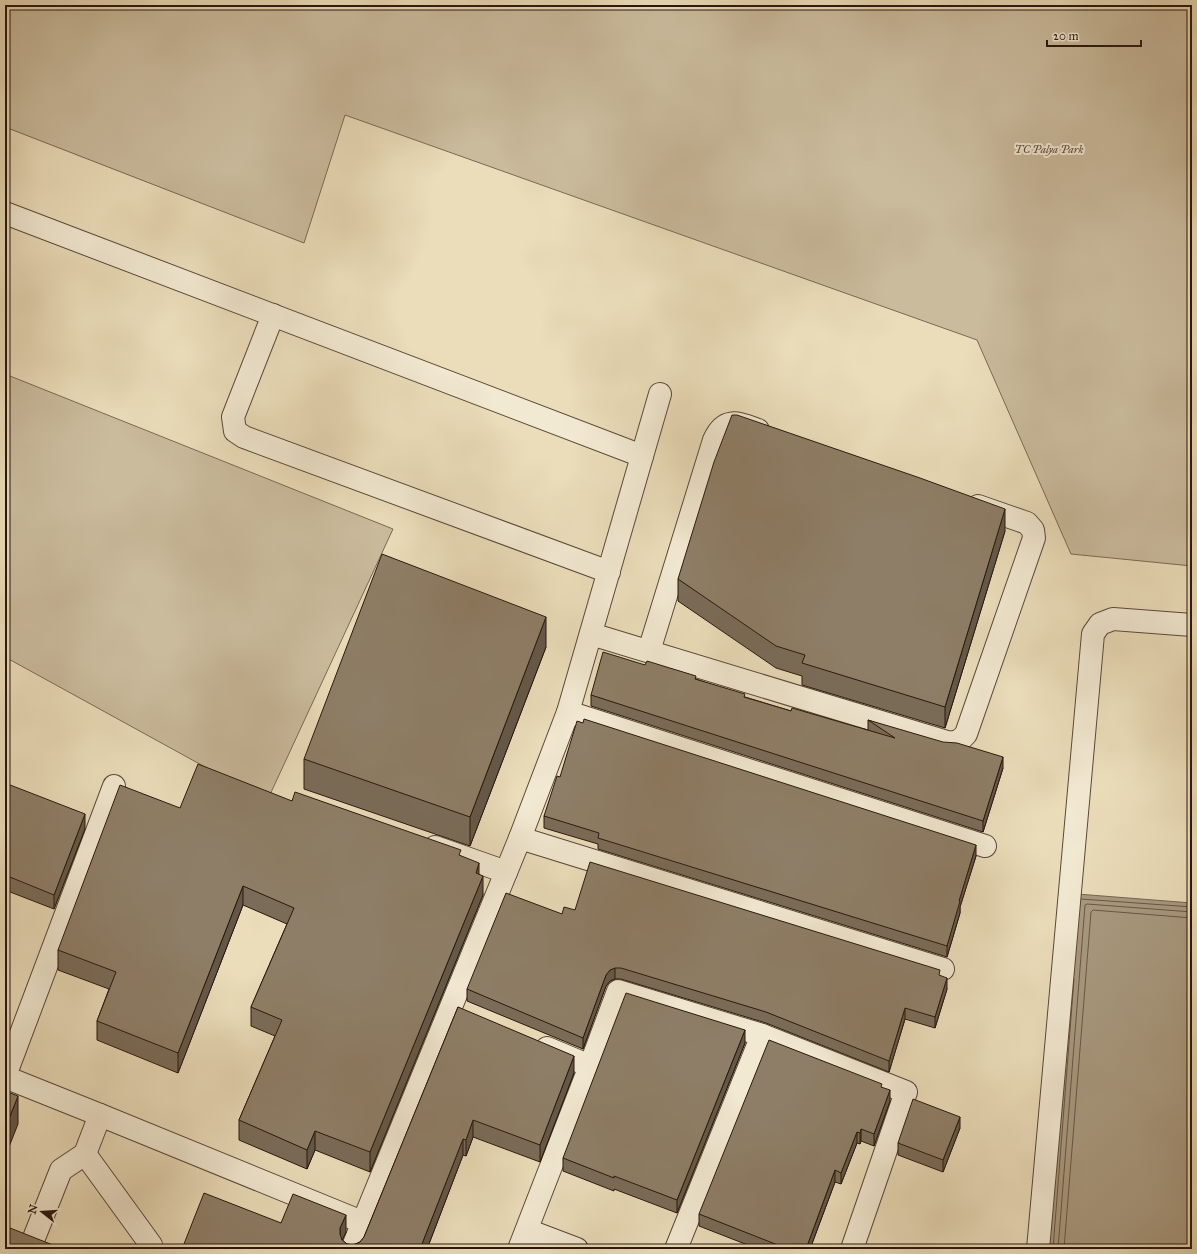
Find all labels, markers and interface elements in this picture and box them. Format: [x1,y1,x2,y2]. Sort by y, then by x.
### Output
scale bar [1047,22,1141,48]
text: 20 m [1053,29,1079,43]
park label: TC Palya Park [1015,143,1083,156]
north arrow [22,1192,62,1232]
text: N [25,1202,41,1216]

